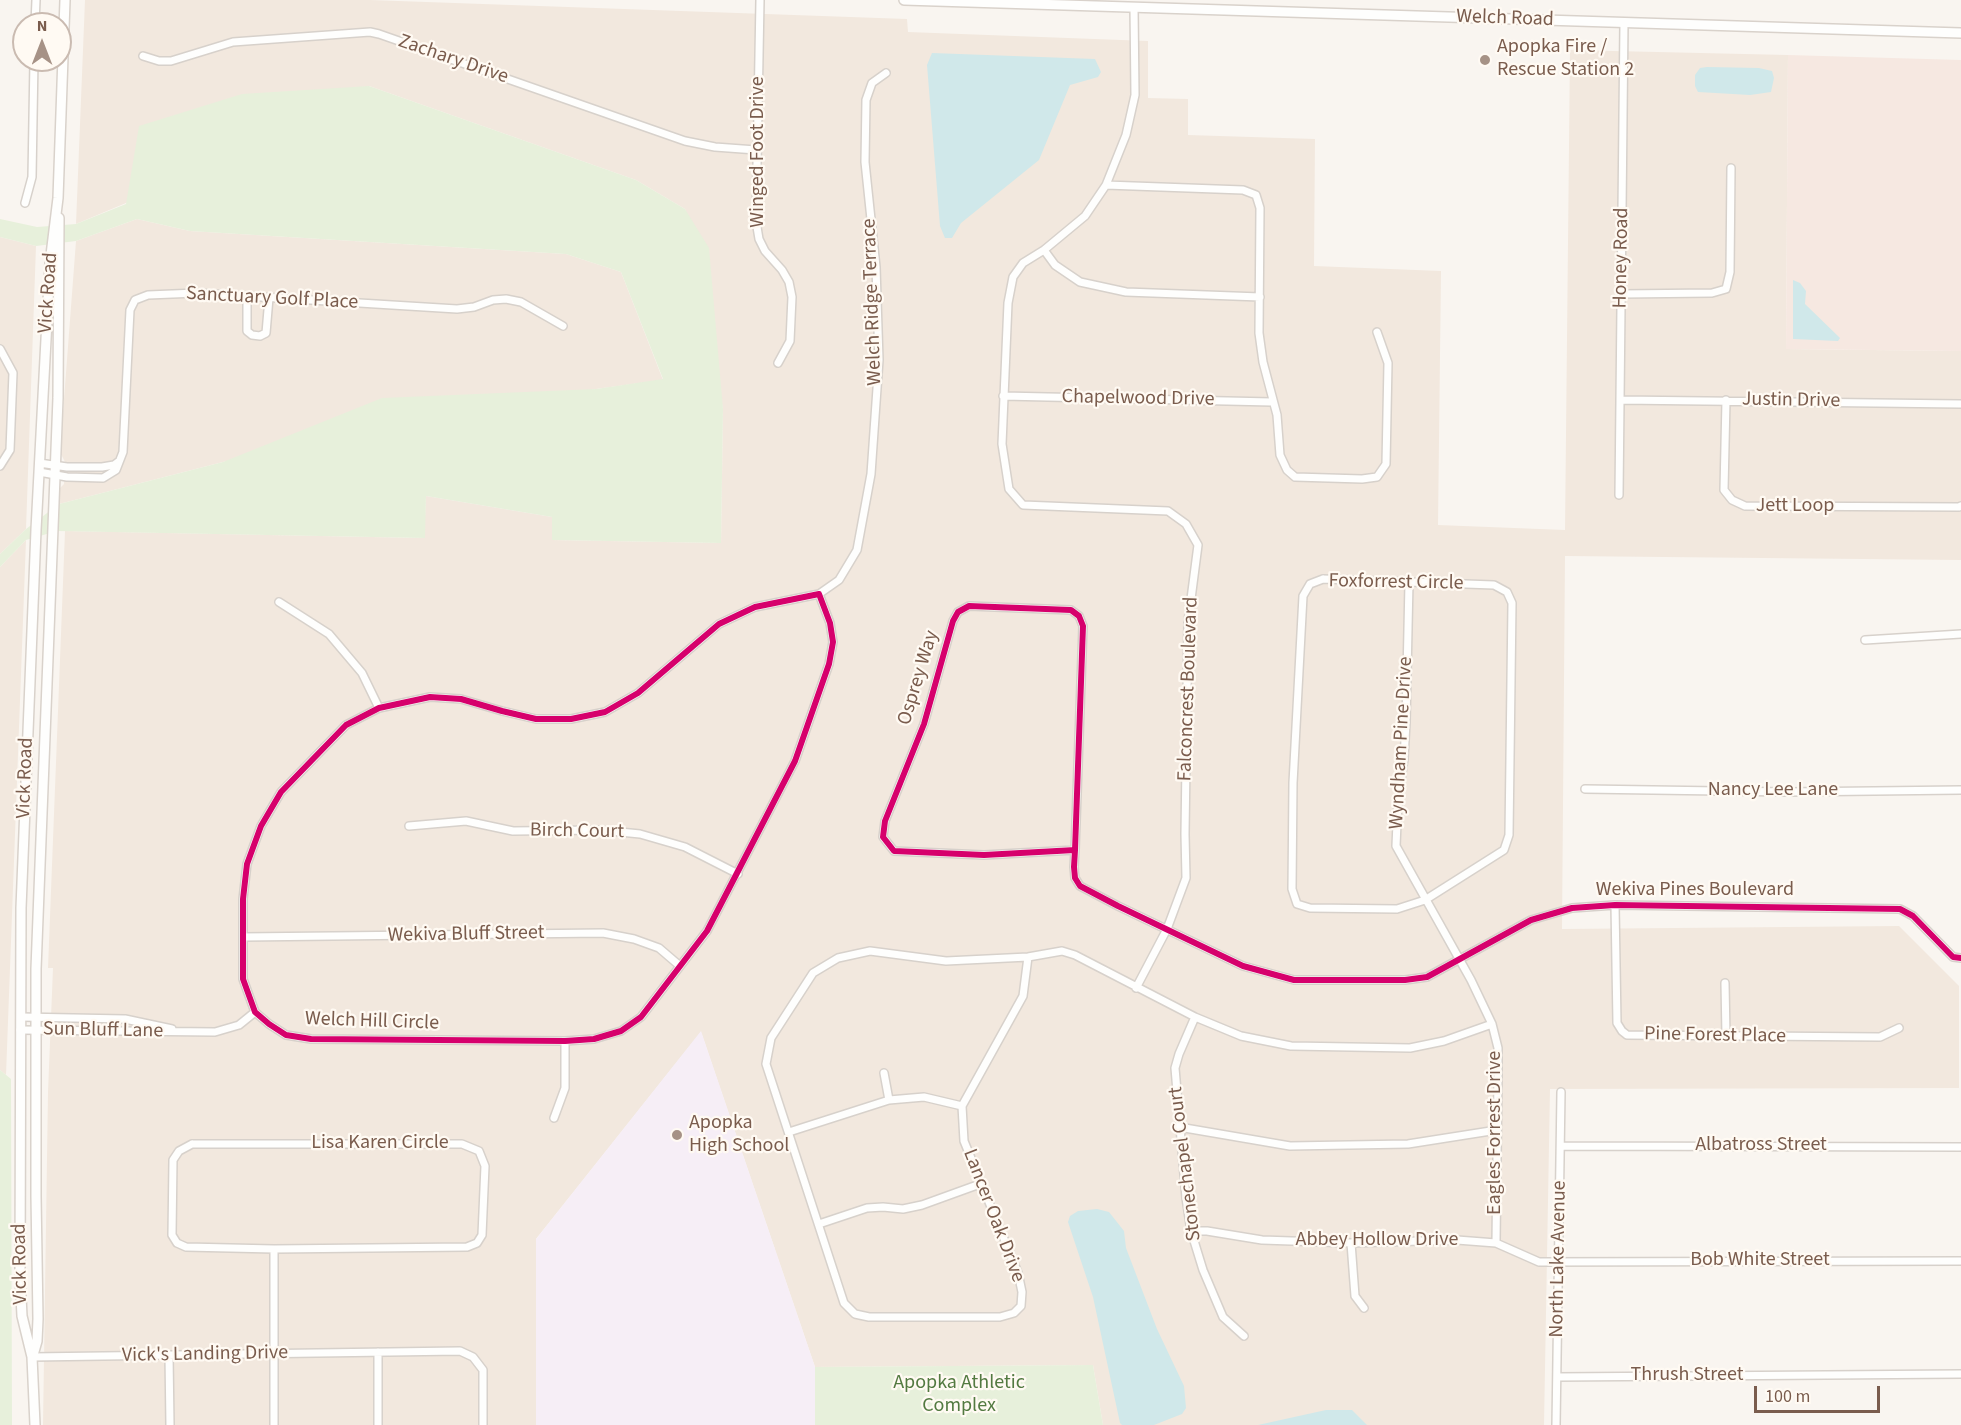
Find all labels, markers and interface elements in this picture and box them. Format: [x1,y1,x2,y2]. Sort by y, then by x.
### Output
street label: Welch Road [1456,5,1554,33]
north arrow [12,12,72,72]
text: N [37,15,47,37]
street label: Zachary Drive [395,30,511,90]
place label: Apopka Fire / Rescue Station 2 [1497,36,1634,83]
marker: Apopka Fire / Rescue Station 2 [1478,53,1492,67]
street label: Winged Foot Drive [747,76,771,228]
street label: Honey Road [1609,207,1635,309]
street label: Welch Ridge Terrace [858,218,888,386]
street label: Vick Road [34,252,64,334]
street label: Sanctuary Golf Place [185,283,359,315]
street label: Chapelwood Drive [1061,386,1215,412]
street label: Justin Drive [1742,388,1840,414]
street label: Jett Loop [1756,495,1834,519]
street label: Foxforrest Circle [1328,570,1464,596]
street label: Falconcrest Boulevard [1174,596,1204,782]
street label: Osprey Way [893,628,945,728]
street label: Wyndham Pine Drive [1385,656,1419,830]
street label: Vick Road [13,737,39,819]
street label: Nancy Lee Lane [1708,779,1838,803]
street label: Birch Court [530,819,624,845]
street label: Wekiva Pines Boulevard [1596,879,1794,903]
street label: Wekiva Bluff Street [387,922,545,948]
street label: Welch Hill Circle [305,1008,439,1036]
street label: Sun Bluff Lane [43,1018,163,1044]
street label: Pine Forest Place [1644,1023,1786,1049]
street label: Eagles Forrest Drive [1484,1051,1508,1215]
street label: Stonechapel Court [1165,1085,1207,1243]
place label: Apopka High School [689,1112,789,1159]
marker: Apopka High School [670,1128,684,1142]
street label: Lisa Karen Circle [311,1132,449,1156]
street label: Albatross Street [1695,1134,1827,1158]
street label: Lancer Oak Drive [957,1146,1029,1286]
street label: North Lake Avenue [1546,1180,1572,1338]
street label: Vick Road [8,1223,34,1305]
street label: Abbey Hollow Drive [1296,1229,1458,1253]
street label: Bob White Street [1690,1249,1830,1273]
street label: Vick's Landing Drive [122,1342,288,1368]
street label: Thrush Street [1631,1364,1743,1388]
park label: Apopka Athletic Complex [893,1372,1025,1419]
scale bar [1757,1374,1883,1412]
text: 100 m [1765,1384,1810,1409]

